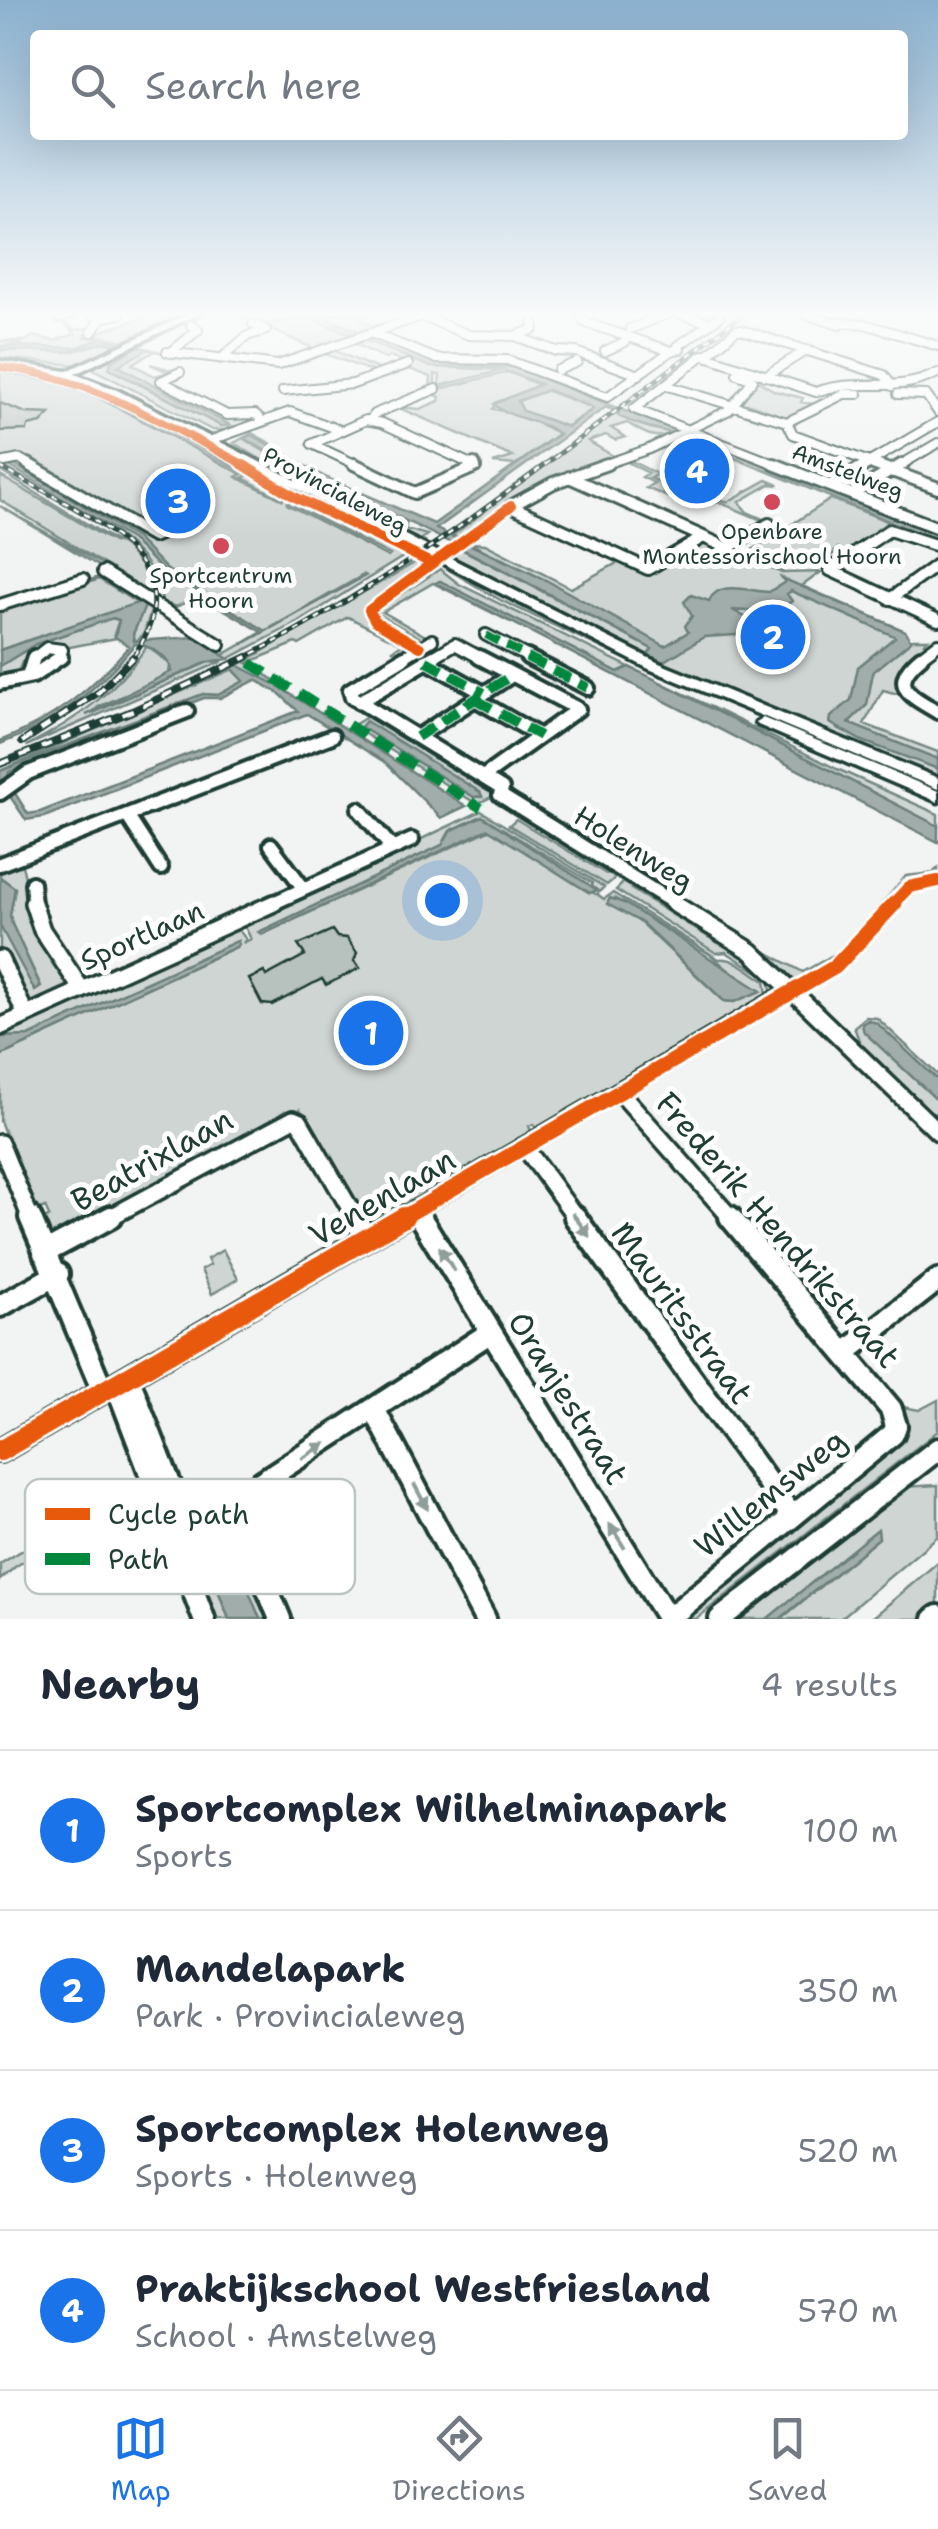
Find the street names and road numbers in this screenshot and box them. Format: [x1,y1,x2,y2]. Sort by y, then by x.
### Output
street label: Amstelweg [788,437,908,506]
street label: Provincialeweg [258,440,412,541]
street label: Holenweg [567,796,701,900]
street label: Sportlaan [74,891,210,979]
street label: Frederik Hendrikstraat [646,1082,910,1377]
street label: Beatrixlaan [63,1098,240,1222]
street label: Venenlaan [301,1137,463,1256]
street label: Mauritsstraat [602,1213,763,1412]
street label: Oranjestraat [498,1303,639,1492]
street label: Willemsweg [685,1418,855,1567]

